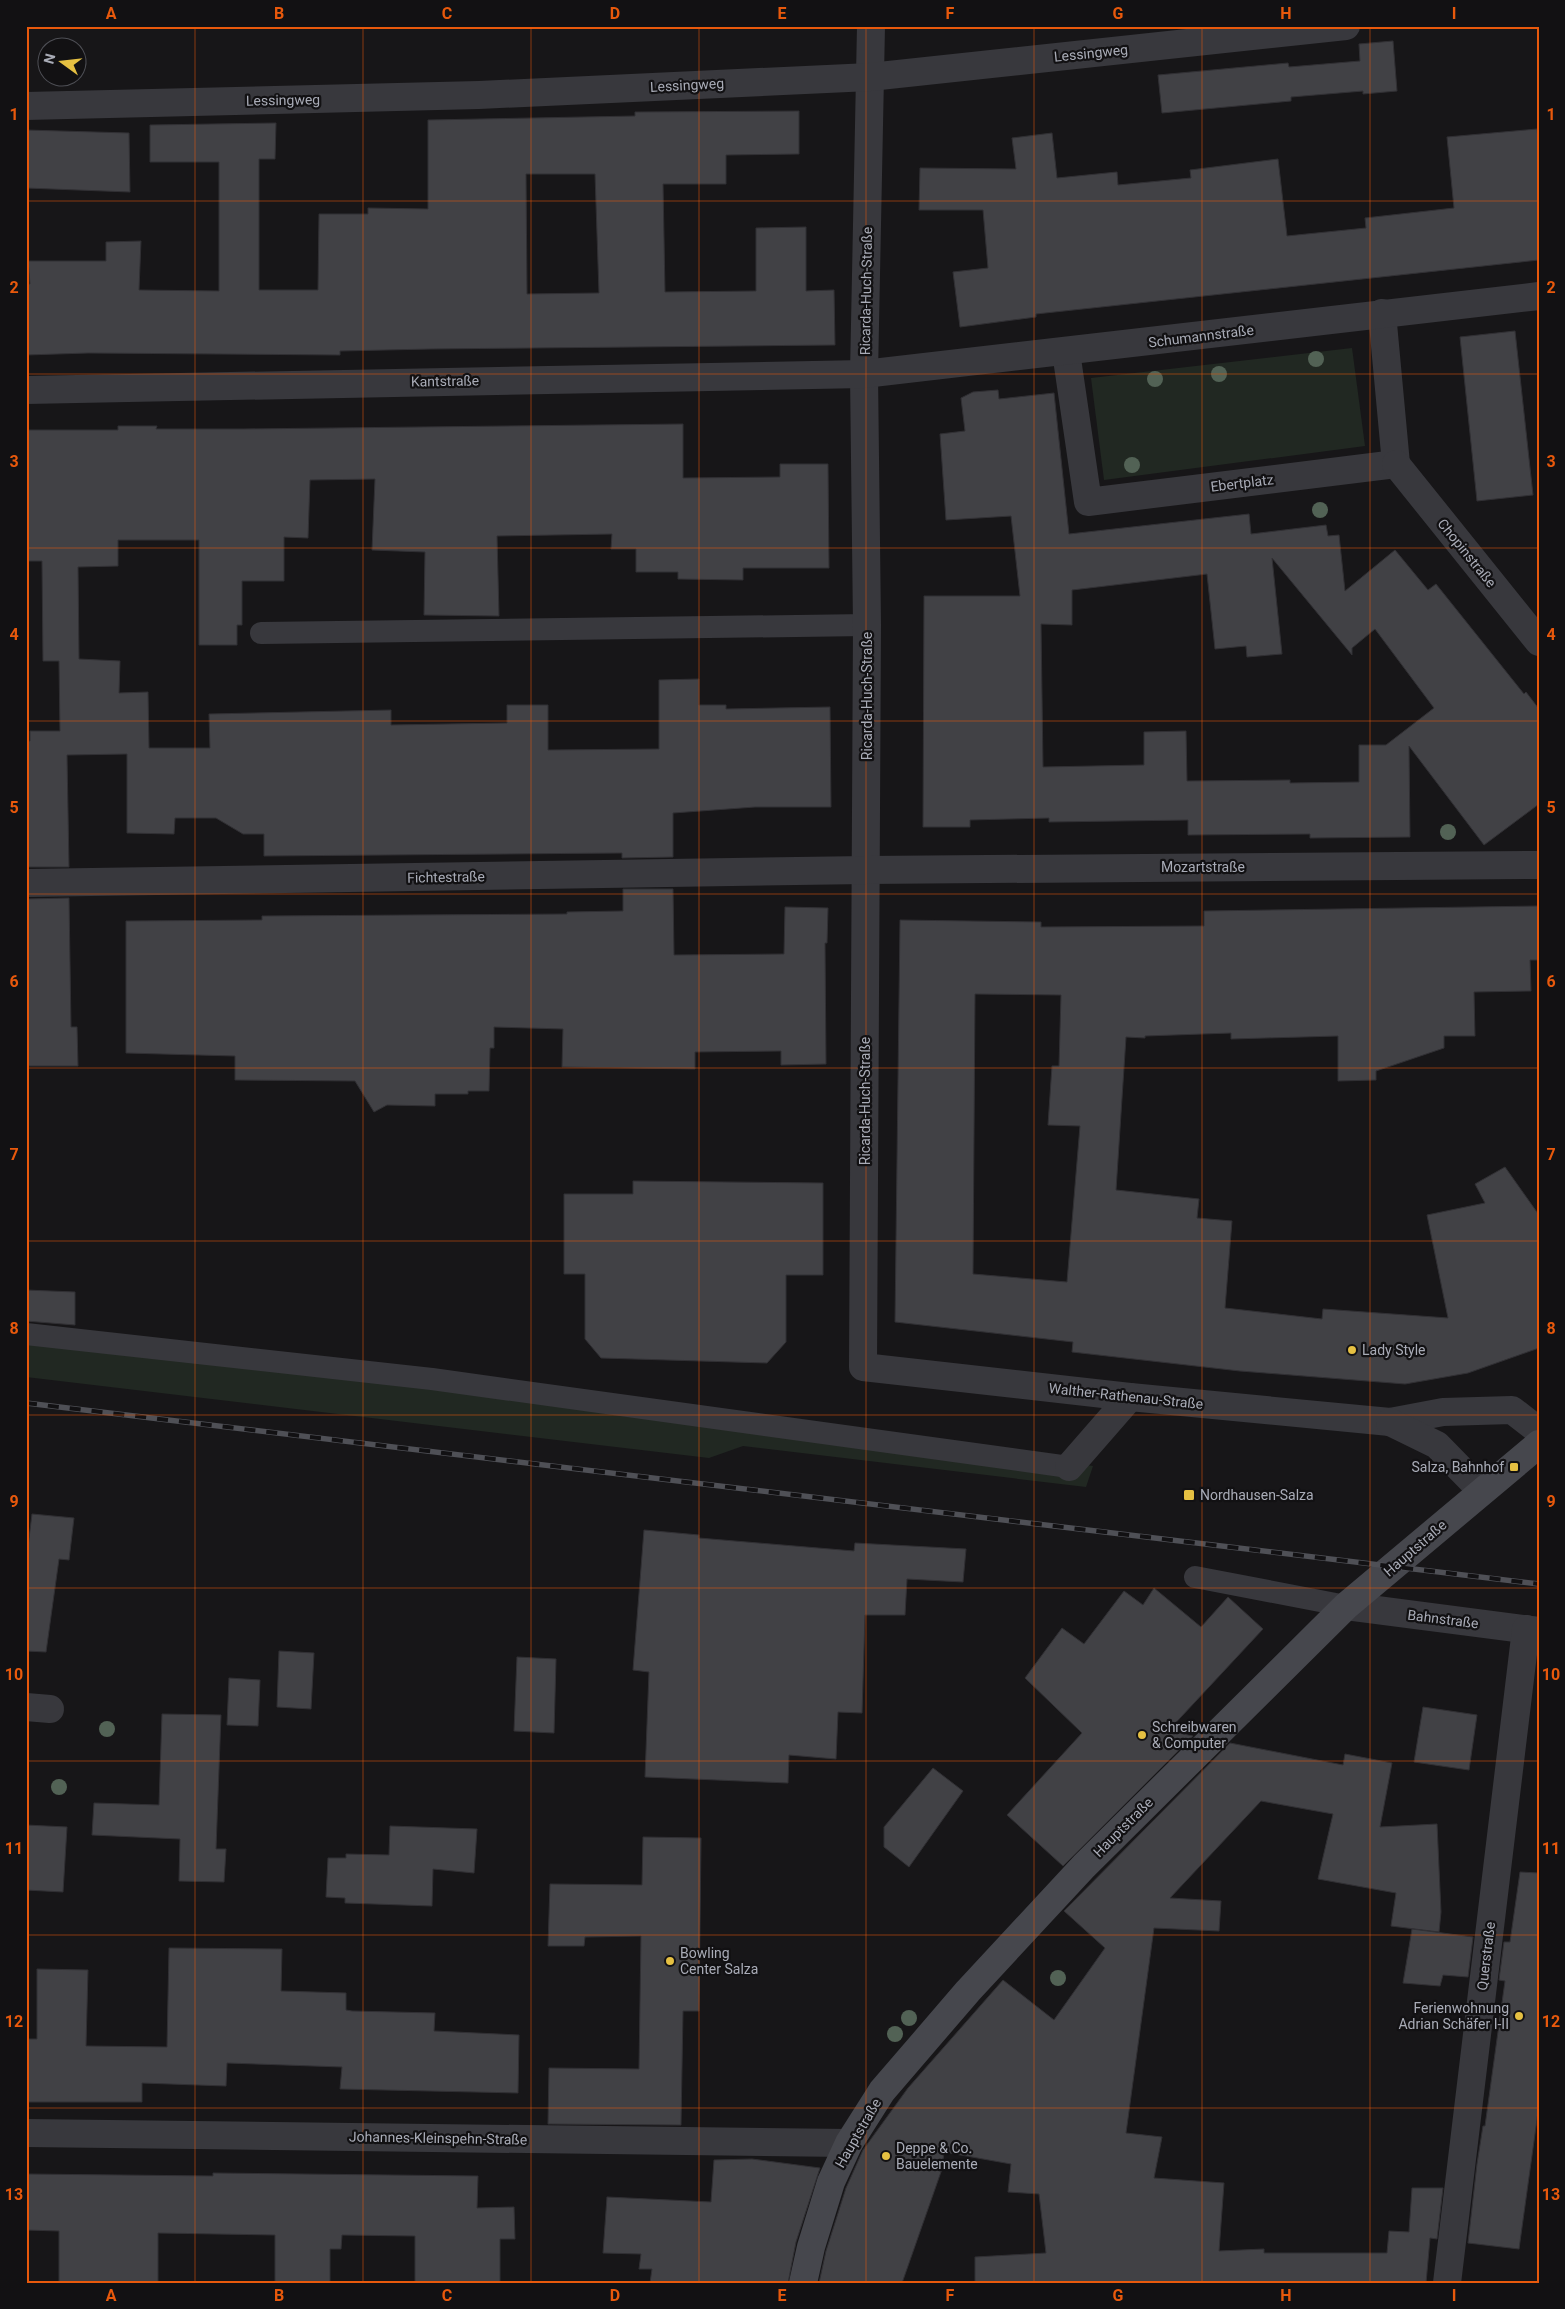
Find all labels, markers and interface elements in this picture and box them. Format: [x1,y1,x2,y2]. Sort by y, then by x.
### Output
text: A [106,4,117,23]
text: B [274,4,284,23]
text: C [442,4,452,23]
text: D [610,4,620,23]
text: E [778,4,787,23]
text: F [946,4,955,23]
text: G [1113,4,1124,23]
text: H [1280,4,1292,23]
text: I [1452,4,1456,23]
north arrow [38,38,88,88]
street label: Lessingweg [1053,41,1129,65]
text: N [40,52,58,65]
street label: Lessingweg [650,75,724,95]
street label: Lessingweg [246,91,320,109]
text: 1 [9,105,19,124]
text: 1 [1546,105,1556,124]
street label: Ricarda-Huch-Straße [857,227,875,355]
text: 2 [9,278,19,297]
text: 2 [1546,278,1556,297]
street label: Schumannstraße [1147,322,1255,350]
street label: Kantstraße [411,372,479,390]
text: 3 [9,452,19,471]
text: 3 [1546,452,1556,471]
street label: Ebertplatz [1210,471,1274,495]
street label: Chopinstraße [1435,516,1499,590]
text: 4 [9,625,19,644]
text: 4 [1546,625,1556,644]
street label: Ricarda-Huch-Straße [859,632,875,760]
text: 5 [9,798,19,817]
text: 5 [1546,798,1556,817]
street label: Mozartstraße [1161,859,1245,875]
street label: Fichtestraße [407,868,485,886]
text: 6 [9,972,19,991]
text: 6 [1546,972,1556,991]
street label: Ricarda-Huch-Straße [857,1037,873,1165]
text: 7 [9,1145,19,1164]
text: 7 [1546,1145,1556,1164]
text: 8 [9,1319,19,1338]
text: 8 [1546,1319,1556,1338]
place label: Lady Style [1362,1342,1426,1358]
marker: Lady Style [1346,1344,1358,1356]
street label: Walther-Rathenau-Straße [1048,1380,1204,1412]
place label: Salza, Bahnhof [1412,1459,1504,1475]
marker: Salza, Bahnhof [1508,1461,1520,1473]
place label: Nordhausen-Salza [1200,1487,1314,1503]
marker: Nordhausen-Salza [1182,1488,1196,1502]
text: 9 [9,1492,19,1511]
text: 9 [1546,1492,1556,1511]
street label: Hauptstraße [1381,1517,1449,1579]
street label: Bahnstraße [1407,1607,1479,1631]
text: 10 [5,1665,23,1684]
text: 10 [1542,1665,1560,1684]
place label: Schreibwaren & Computer [1152,1719,1237,1751]
marker: Schreibwaren & Computer [1136,1729,1148,1741]
street label: Hauptstraße [1090,1794,1156,1860]
text: 11 [5,1839,23,1858]
text: 11 [1542,1839,1560,1858]
street label: Querstraße [1474,1921,1498,1991]
place label: Bowling Center Salza [680,1945,758,1977]
marker: Bowling Center Salza [664,1955,676,1967]
place label: Ferienwohnung Adrian Schäfer I-II [1398,2000,1509,2032]
marker: Ferienwohnung Adrian Schäfer I-II [1513,2010,1525,2022]
text: 12 [5,2012,23,2031]
text: 12 [1542,2012,1560,2031]
street label: Hauptstraße [832,2095,884,2171]
street label: Johannes-Kleinspehn-Straße [349,2128,527,2148]
place label: Deppe & Co. Bauelemente [896,2140,978,2172]
marker: Deppe & Co. Bauelemente [880,2150,892,2162]
text: 13 [5,2185,23,2204]
text: 13 [1542,2185,1560,2204]
text: A [106,2286,117,2305]
text: B [274,2286,284,2305]
text: C [442,2286,452,2305]
text: D [610,2286,620,2305]
text: E [778,2286,787,2305]
text: F [946,2286,955,2305]
text: G [1113,2286,1124,2305]
text: H [1280,2286,1292,2305]
text: I [1452,2286,1456,2305]

